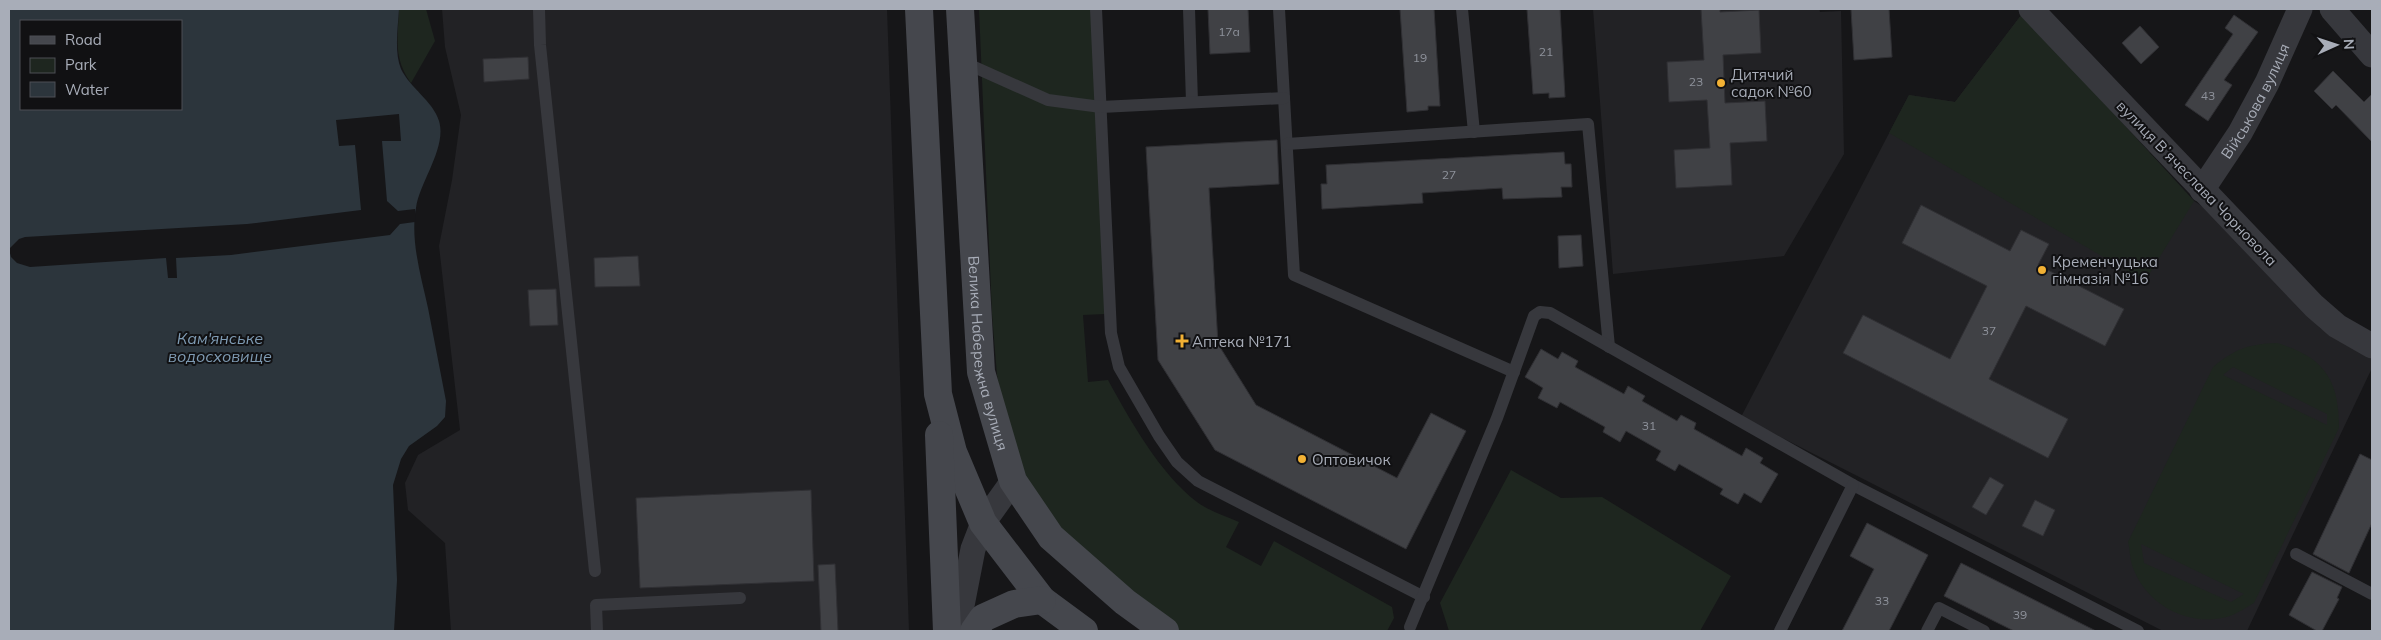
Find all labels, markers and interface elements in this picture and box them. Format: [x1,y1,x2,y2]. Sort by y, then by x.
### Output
legend [20,20,182,110]
north arrow [2311,20,2361,70]
house number: 17а [1218,24,1240,39]
text: Road [65,30,102,49]
text: N [2340,39,2358,50]
street label: Військова вулиця [2216,40,2293,162]
house number: 21 [1539,44,1553,59]
house number: 19 [1413,50,1427,65]
text: Park [65,55,97,74]
place label: Дитячий садок №60 [1731,65,1812,101]
house number: 23 [1689,74,1703,89]
marker: Дитячий садок №60 [1715,77,1727,89]
text: Water [65,80,109,99]
house number: 43 [2201,88,2215,103]
street label: вулиця Вʼячеслава Чорновола [2113,96,2281,270]
house number: 27 [1442,167,1456,182]
place label: Кременчуцька гімназія №16 [2052,252,2158,288]
street label: Велика Набережна вулиця [965,255,1013,453]
marker: Кременчуцька гімназія №16 [2036,264,2048,276]
house number: 37 [1982,323,1996,338]
water label: Кам'янське водосховище [168,328,272,366]
place label: Аптека №171 [1192,332,1291,351]
marker: Аптека №171 [1176,335,1188,347]
house number: 31 [1642,418,1656,433]
place label: Оптовичок [1312,450,1391,469]
marker: Оптовичок [1296,453,1308,465]
house number: 33 [1875,593,1889,608]
house number: 39 [2013,607,2027,622]

